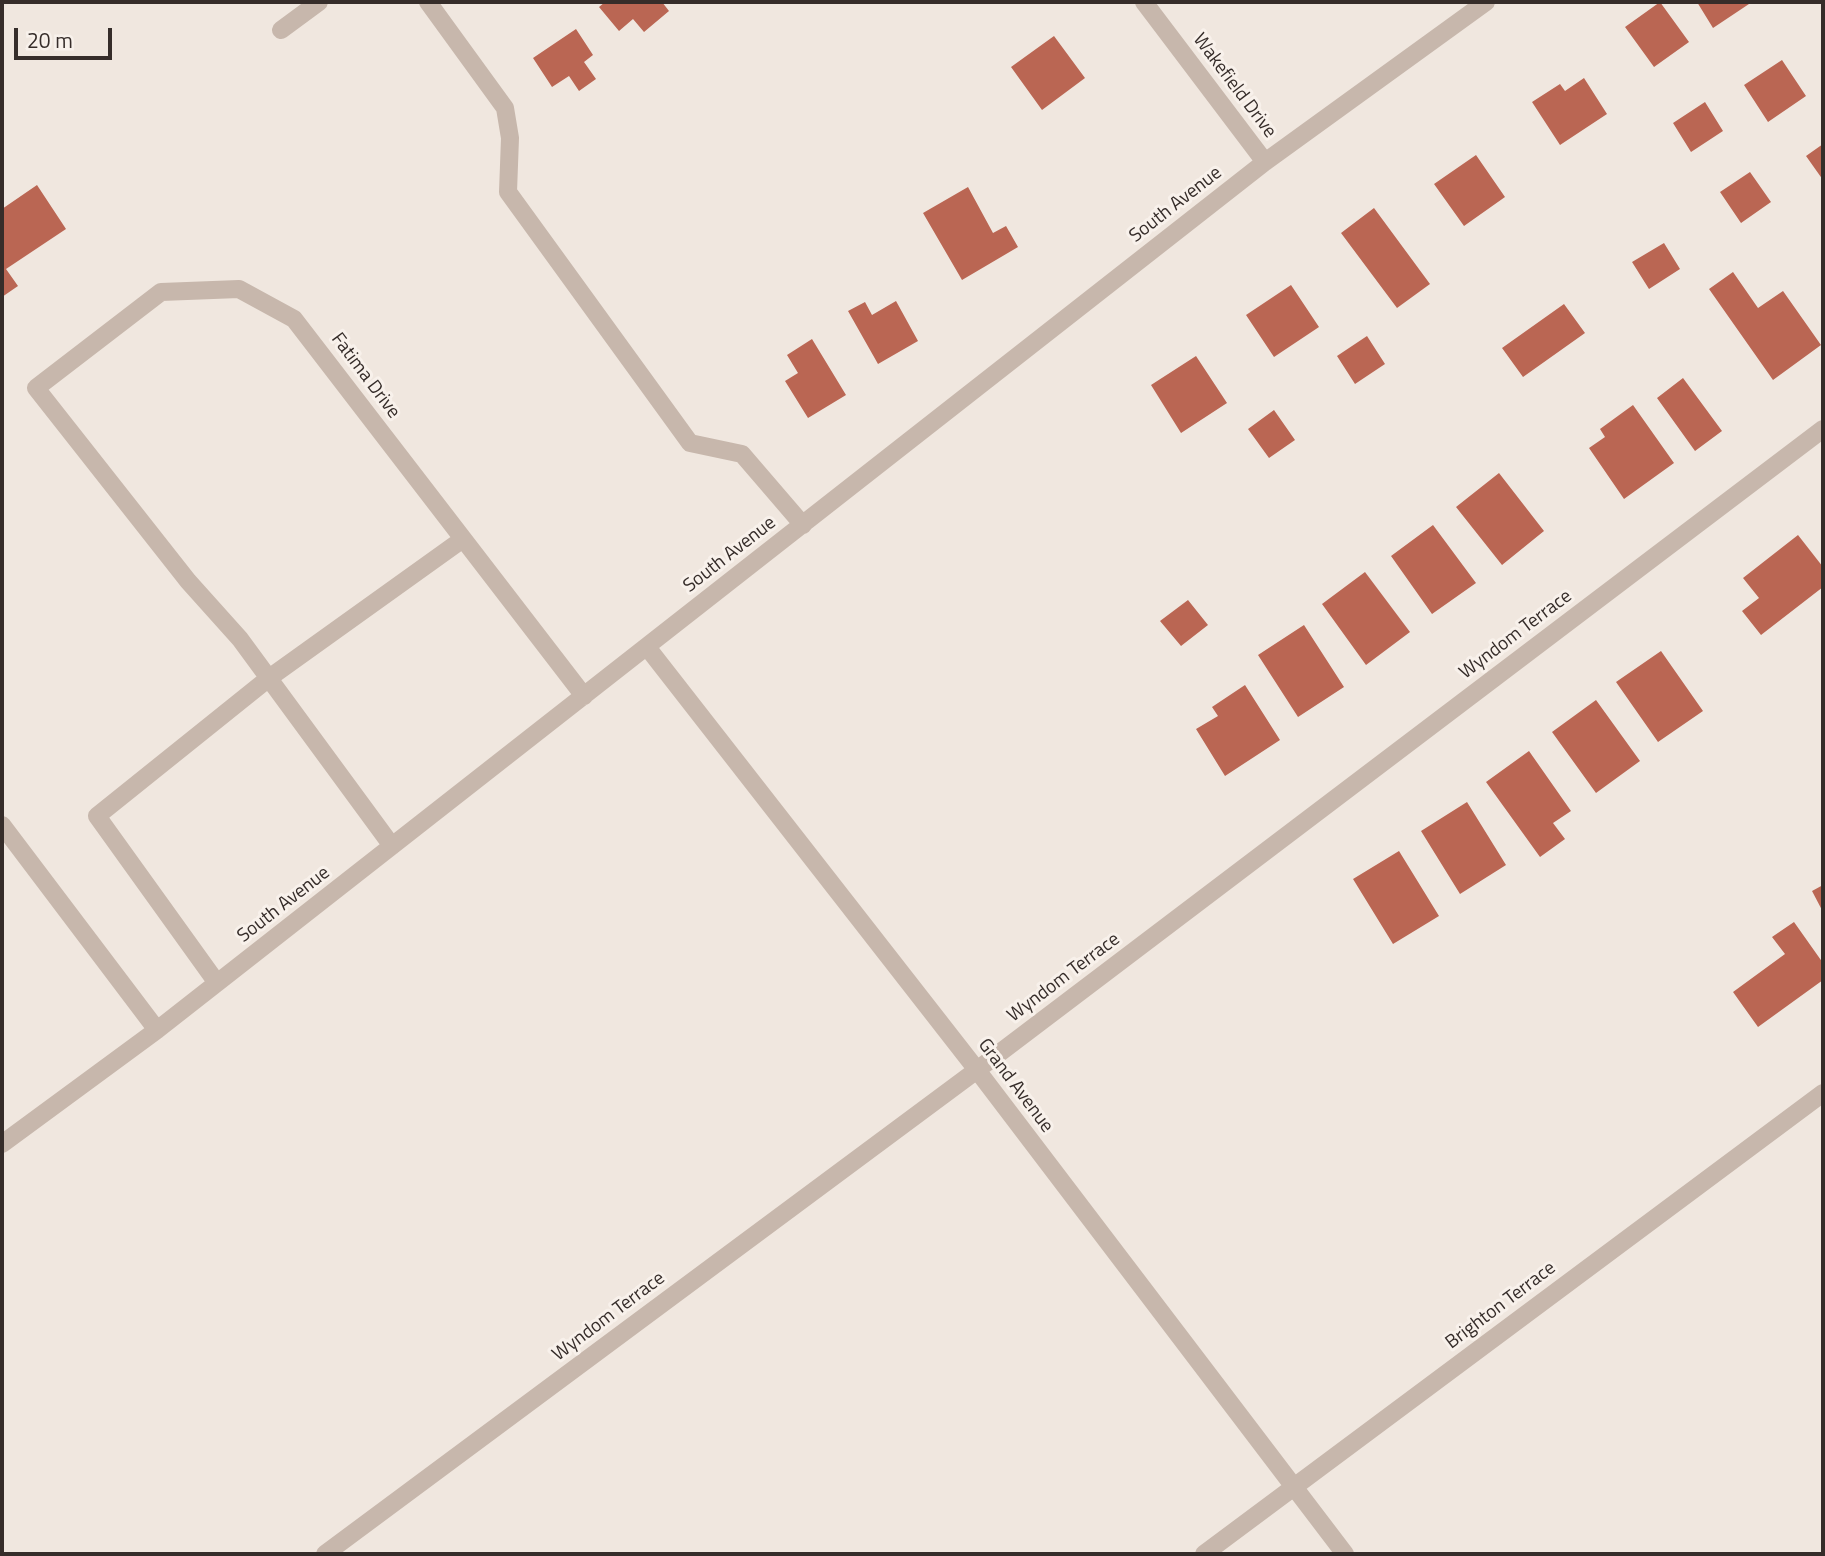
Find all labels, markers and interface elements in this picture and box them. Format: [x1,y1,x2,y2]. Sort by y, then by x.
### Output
scale bar [18,14,116,58]
text: 20 m [27,24,73,56]
street label: Wakefield Drive [1187,29,1281,143]
street label: South Avenue [1125,162,1227,248]
street label: Fatima Drive [326,329,404,423]
street label: South Avenue [679,512,781,598]
street label: Wyndom Terrace [1455,585,1577,685]
street label: South Avenue [233,862,335,948]
street label: Wyndom Terrace [1003,928,1125,1028]
street label: Grand Avenue [972,1035,1058,1137]
street label: Brighton Terrace [1442,1257,1560,1355]
street label: Wyndom Terrace [548,1267,670,1367]

